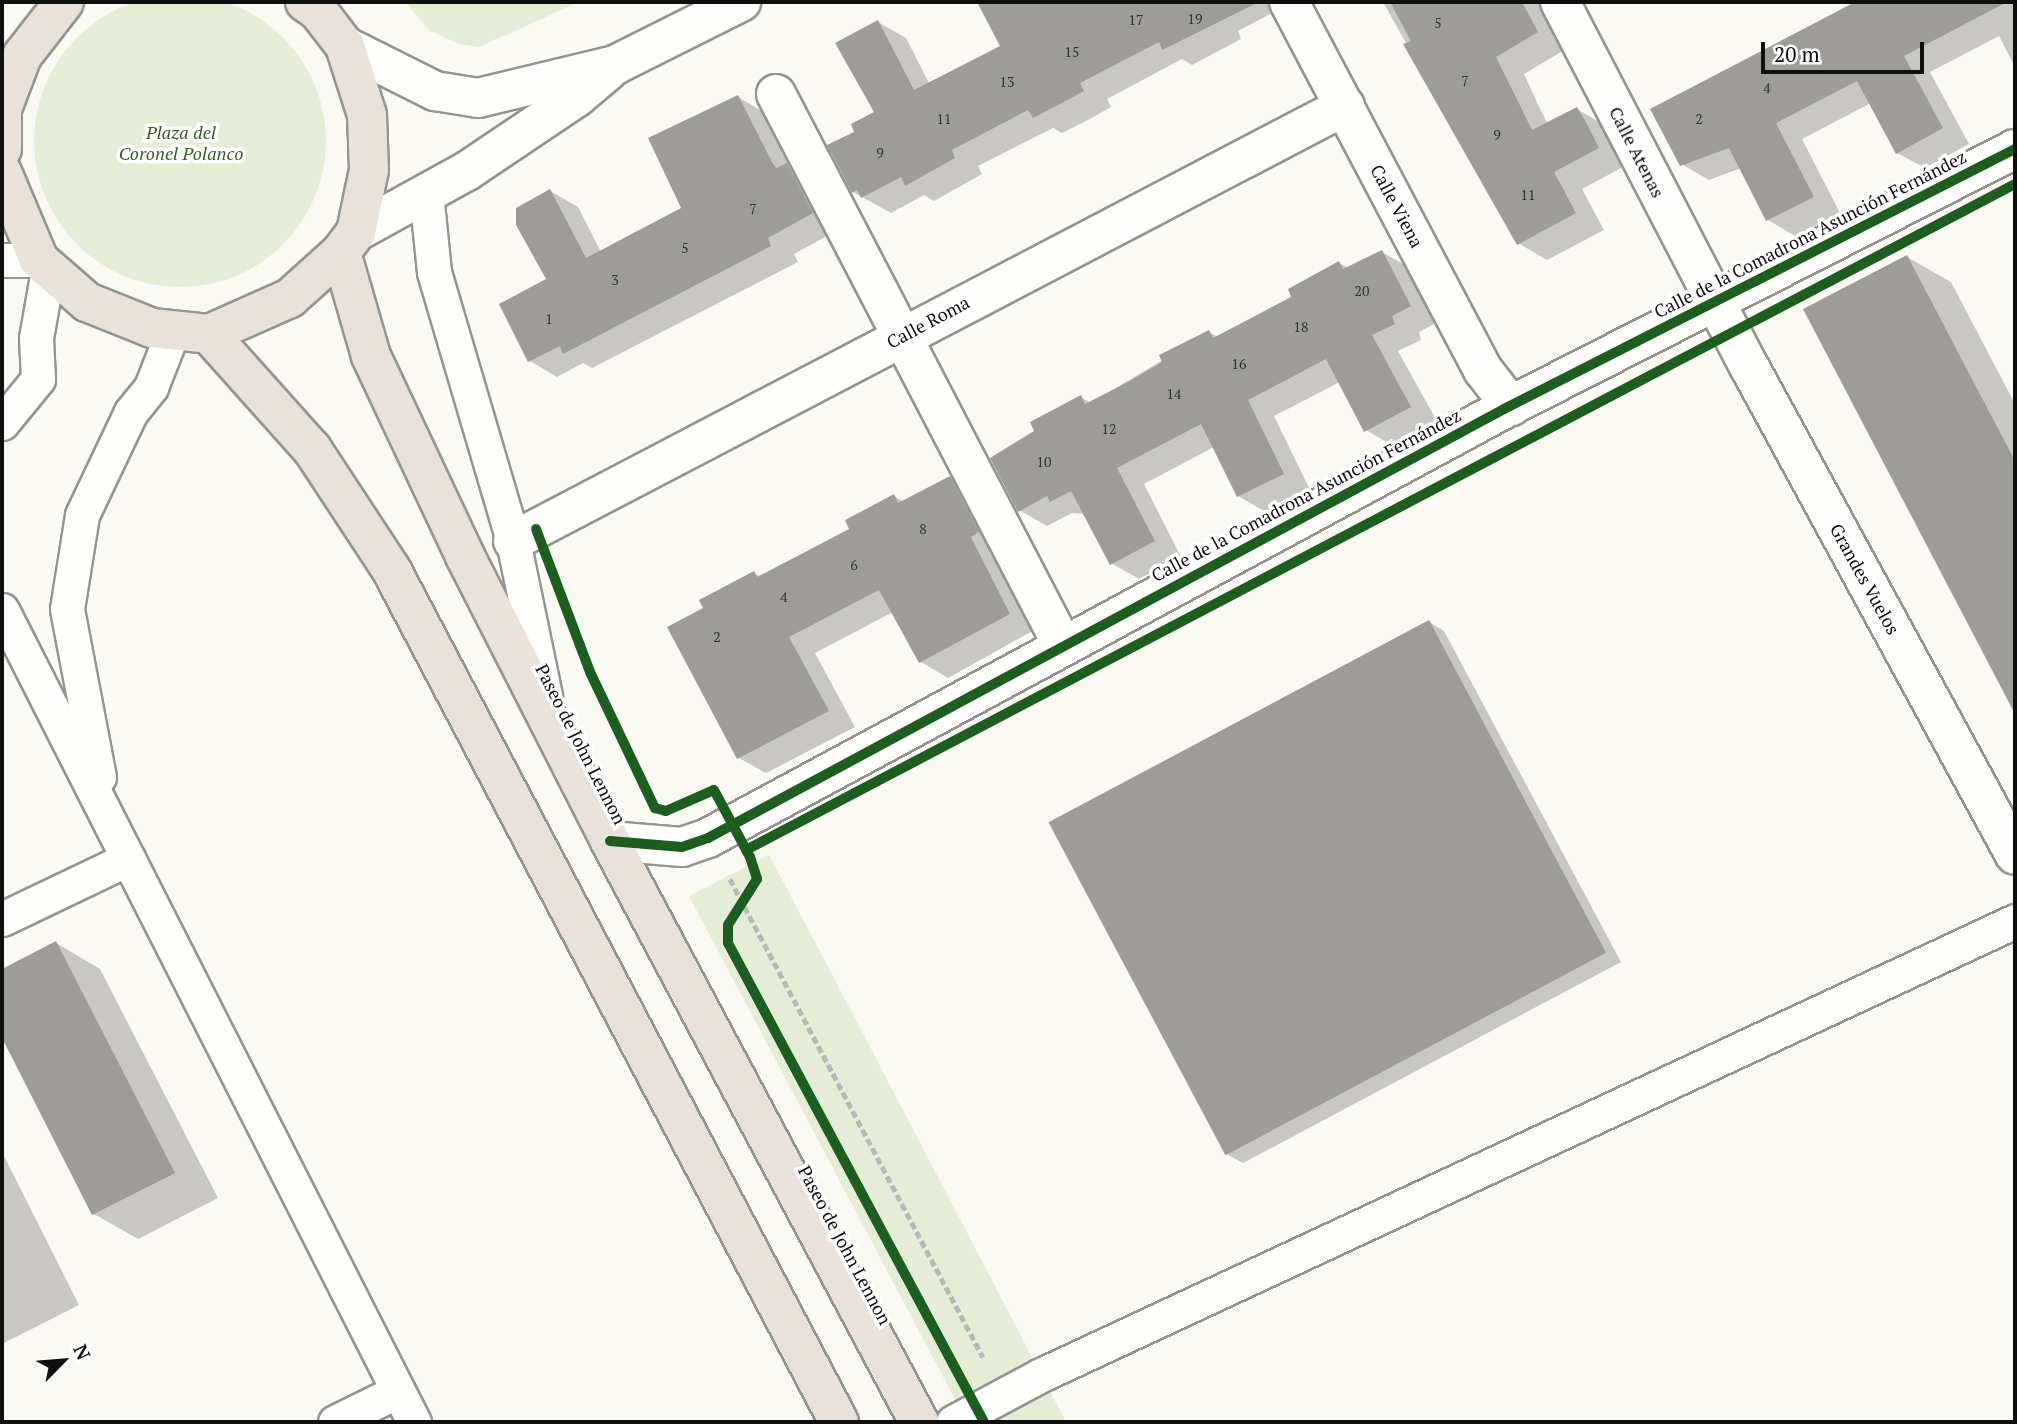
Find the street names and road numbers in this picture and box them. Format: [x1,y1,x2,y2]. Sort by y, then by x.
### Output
street label: Calle Atenas [1605,103,1669,201]
street label: Calle de la Comadrona Asunción Fernández [1650,145,1970,323]
street label: Calle Viena [1366,161,1428,251]
street label: Calle Roma [883,291,973,353]
street label: Calle de la Comadrona Asunción Fernández [1147,404,1465,586]
street label: Grandes Vuelos [1826,520,1904,638]
street label: Paseo de John Lennon [531,660,631,828]
street label: Paseo de John Lennon [794,1162,896,1328]

